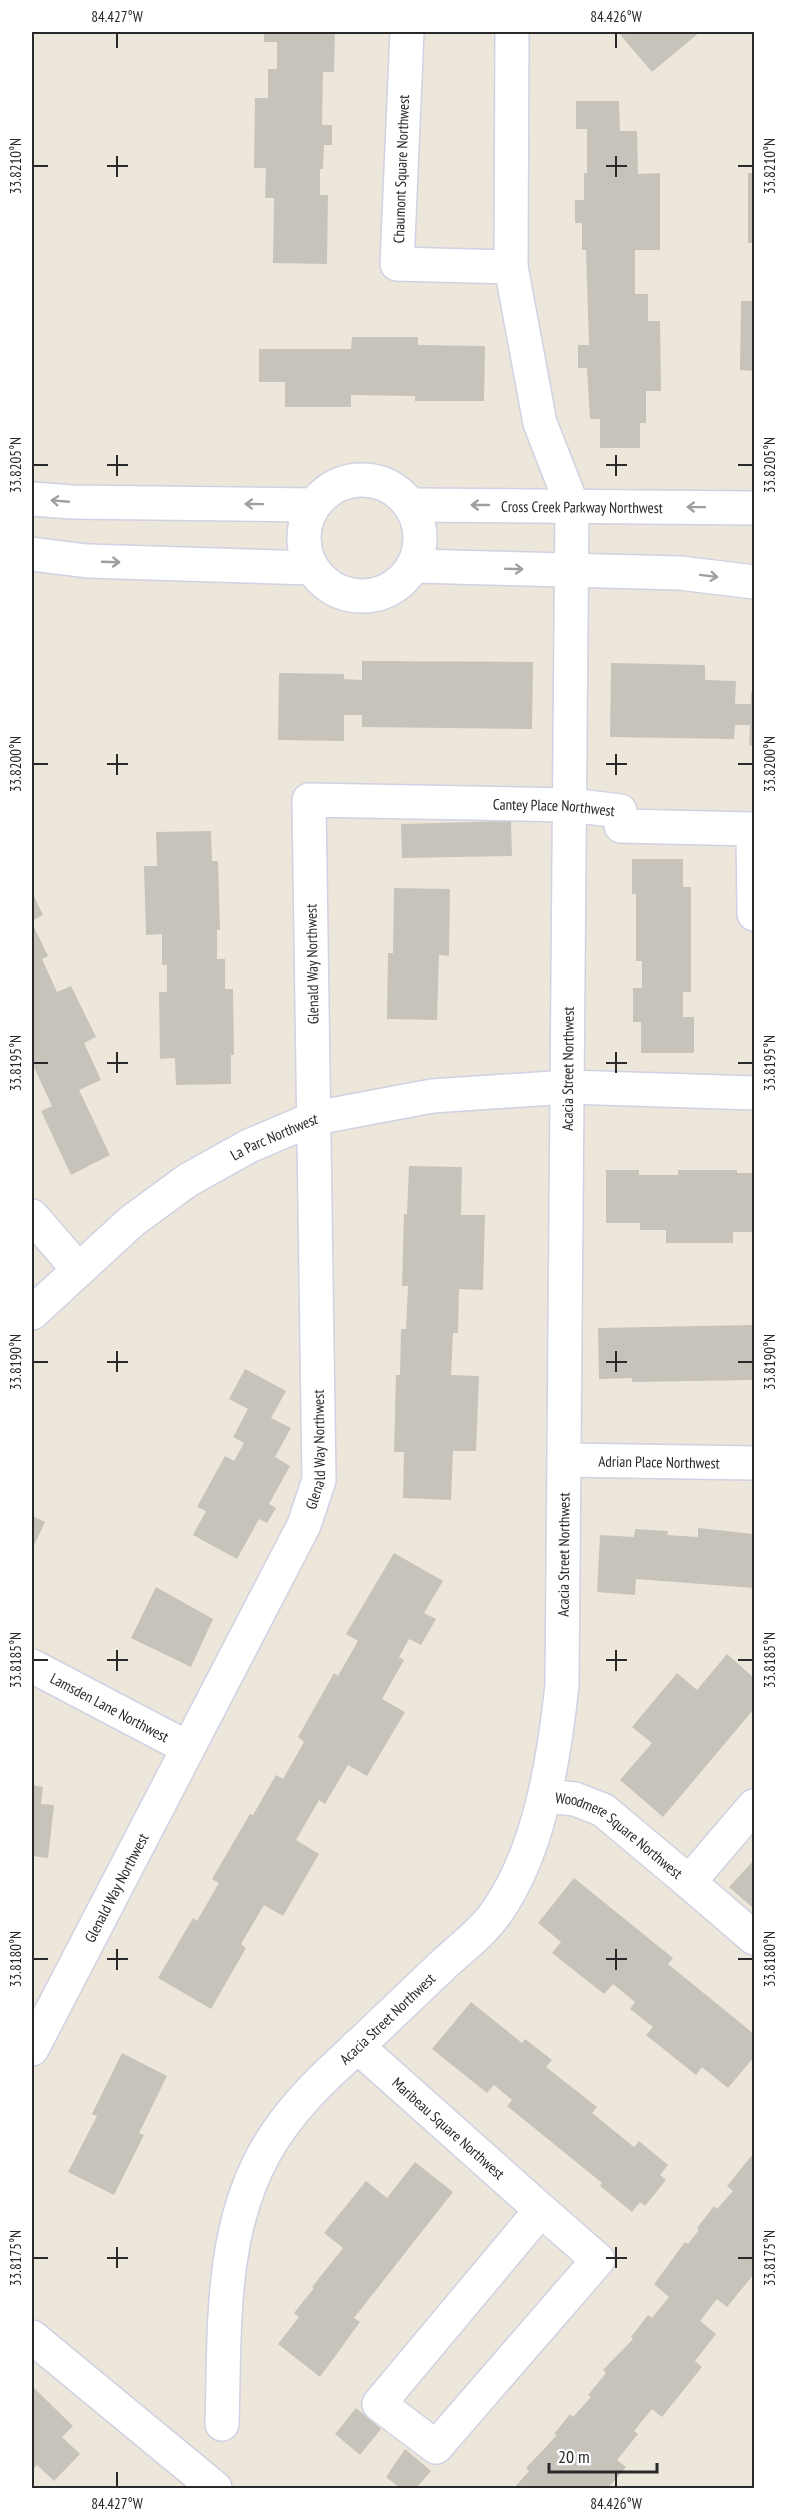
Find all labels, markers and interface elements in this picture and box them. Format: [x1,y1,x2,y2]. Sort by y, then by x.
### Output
text: 84.427°W [91,7,143,26]
text: 84.426°W [590,7,642,26]
street label: Chaumont Square Northwest [389,94,413,244]
text: 33.8210°N [6,138,25,194]
text: 33.8210°N [760,138,779,194]
text: 33.8205°N [6,437,25,493]
text: 33.8205°N [760,437,779,493]
one-way arrow [50,495,70,506]
street label: Cross Creek Parkway Northwest [501,496,663,517]
one-way arrow [245,498,265,510]
one-way arrow [471,499,491,511]
one-way arrow [687,501,707,513]
one-way arrow [100,556,120,567]
one-way arrow [504,563,524,575]
one-way arrow [698,571,718,582]
text: 33.8200°N [6,736,25,792]
text: 33.8200°N [760,736,779,792]
street label: Cantey Place Northwest [493,794,616,820]
street label: Glenald Way Northwest [301,904,323,1024]
street label: Acacia Street Northwest [557,1006,577,1131]
text: 33.8195°N [6,1035,25,1091]
text: 33.8195°N [760,1035,779,1091]
street label: La Parc Northwest [227,1108,319,1164]
text: 33.8190°N [6,1334,25,1390]
text: 33.8190°N [760,1334,779,1390]
street label: Glenald Way Northwest [300,1389,329,1512]
street label: Adrian Place Northwest [598,1451,720,1472]
street label: Acacia Street Northwest [553,1492,573,1617]
text: 33.8185°N [6,1632,25,1688]
text: 33.8185°N [760,1632,779,1688]
street label: Lamsden Lane Northwest [47,1668,172,1746]
street label: Woodmere Square Northwest [554,1788,687,1882]
street label: Glenald Way Northwest [80,1830,152,1945]
text: 33.8180°N [6,1931,25,1987]
text: 33.8180°N [760,1931,779,1987]
street label: Acacia Street Northwest [335,1969,439,2068]
street label: Maribeau Square Northwest [389,2073,509,2183]
text: 33.8175°N [6,2230,25,2286]
text: 33.8175°N [760,2230,779,2286]
scale bar [549,2436,657,2474]
text: 20 m [558,2445,590,2468]
text: 84.427°W [91,2494,143,2513]
text: 84.426°W [590,2494,642,2513]

